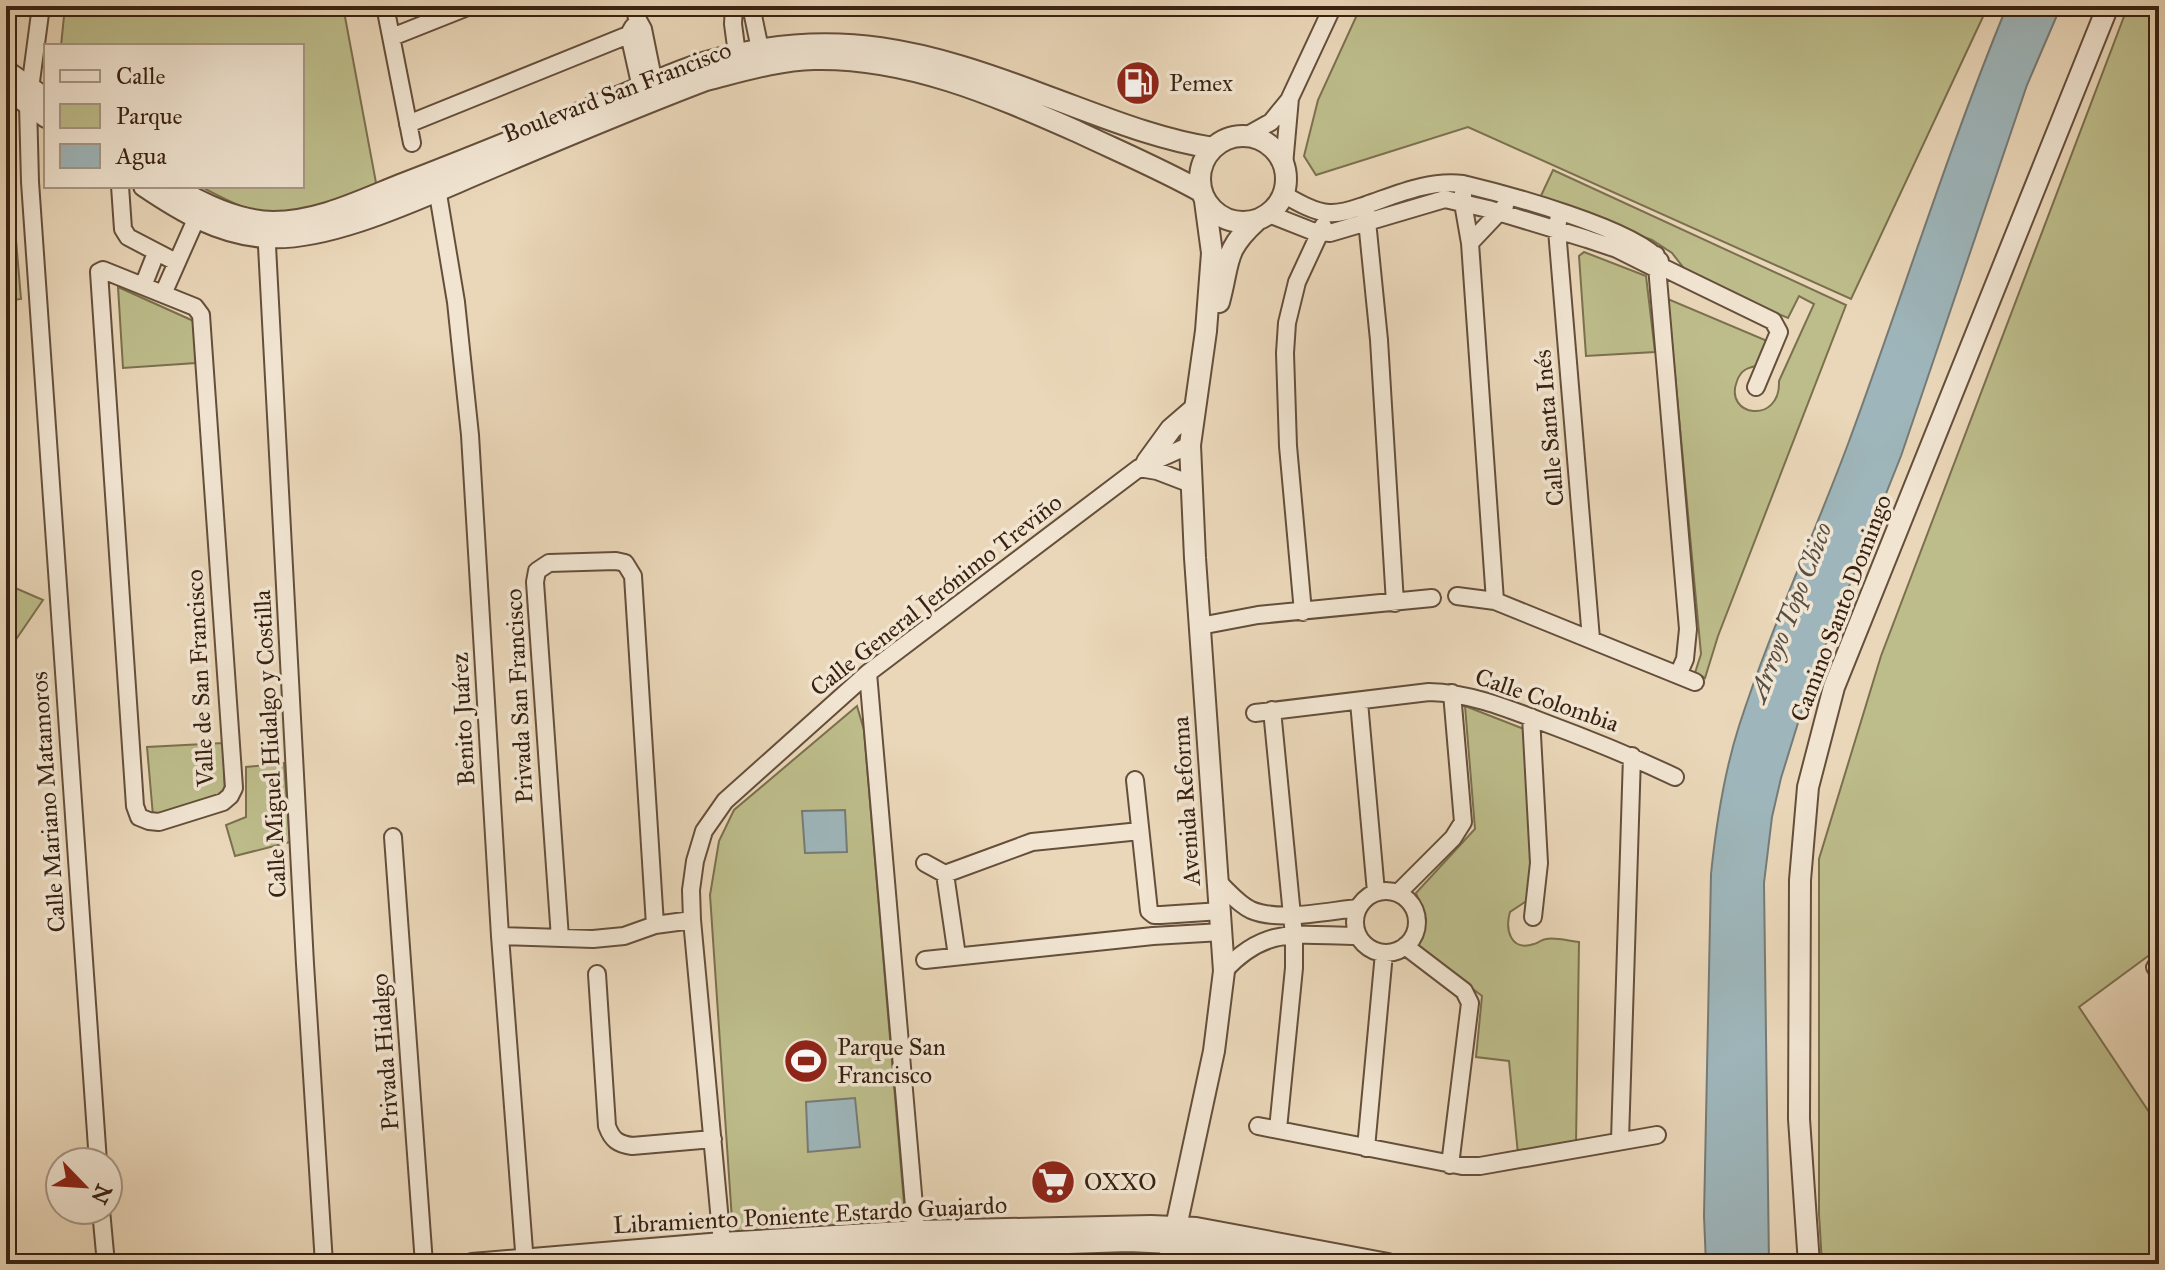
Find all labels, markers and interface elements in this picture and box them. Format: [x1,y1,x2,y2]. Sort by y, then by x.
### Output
street label: Boulevard San Francisco [499,35,735,149]
legend [44,44,304,188]
fuel station icon: Pemex [1114,59,1162,107]
text: Calle [116,61,165,91]
place label: Pemex [1169,68,1233,98]
text: Parque [116,101,183,131]
text: Agua [115,141,167,171]
street label: Calle Santa Inés [1527,348,1571,508]
street label: Calle General Jerónimo Treviño [804,487,1068,703]
street label: Camino Santo Domingo [1784,490,1898,726]
water label: Arroyo Topo Chico [1740,518,1840,709]
street label: Valle de San Francisco [179,569,221,788]
street label: Calle Miguel Hidalgo y Costilla [247,588,293,899]
street label: Privada San Francisco [498,588,540,804]
street label: Benito Juárez [445,652,481,786]
street label: Calle Colombia [1471,661,1624,739]
street label: Calle Mariano Matamoros [24,671,72,933]
street label: Avenida Reforma [1165,715,1207,888]
street label: Privada Hidalgo [365,972,405,1132]
place label: Parque San Francisco [837,1032,946,1090]
sports icon: Parque San Francisco [782,1037,830,1085]
north arrow [44,1146,124,1226]
supermarket icon: OXXO [1029,1158,1077,1206]
place label: OXXO [1084,1167,1157,1197]
text: N [85,1180,118,1209]
street label: Libramiento Poniente Estardo Guajardo [612,1190,1008,1240]

